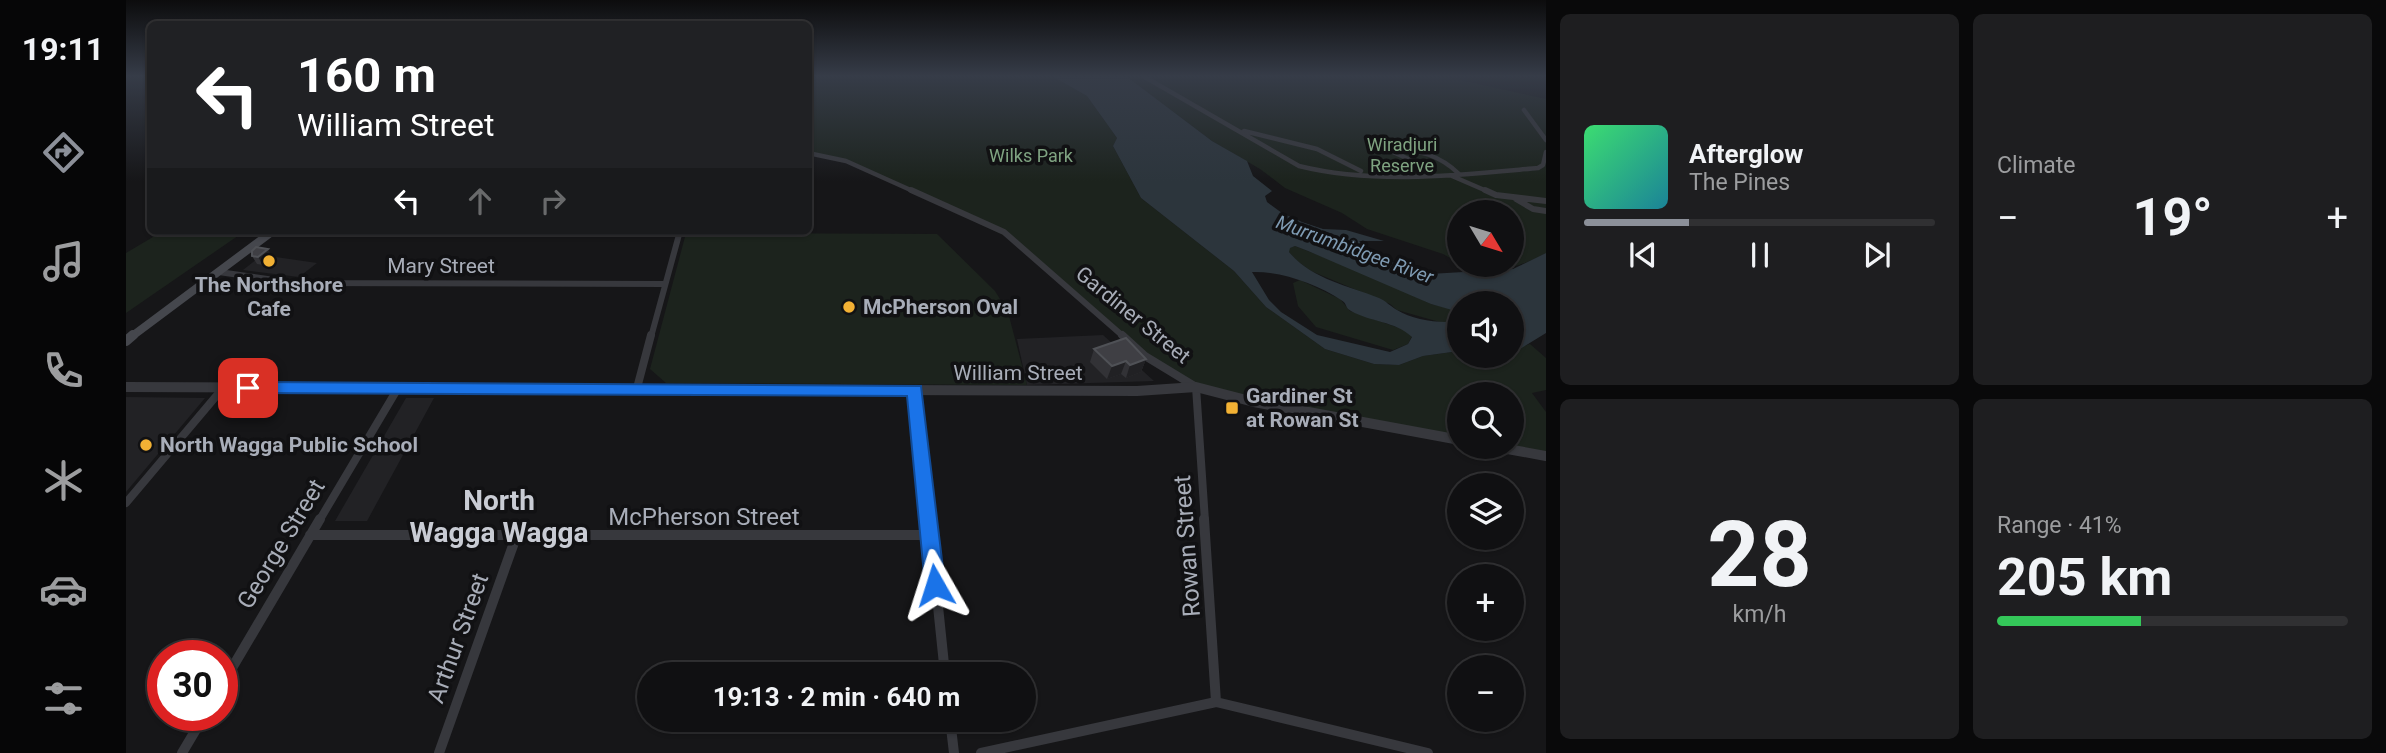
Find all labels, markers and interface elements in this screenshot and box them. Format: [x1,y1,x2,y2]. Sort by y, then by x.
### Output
text: 19:11 [22,30,104,68]
text: 160 m [297,47,436,104]
icon: left [182,49,273,140]
text: William Street [297,106,494,144]
icon: directions [39,128,88,177]
park label: Wiradjuri Reserve [1367,134,1437,176]
text: Afterglow [1689,139,1803,169]
park label: Wilks Park [989,145,1074,166]
text: Climate [1997,152,2076,179]
text: The Pines [1689,169,1790,196]
icon: left [388,182,426,220]
icon: ahead [461,182,499,220]
icon: right [534,182,572,220]
text: 19° [2133,187,2213,248]
text: − [1997,196,2019,240]
text: + [2326,196,2348,240]
north arrow [1447,200,1524,276]
map controls [1447,200,1524,732]
water label: Murrumbidgee River [1273,210,1437,289]
icon: previous [1624,236,1662,274]
icon: pause [1741,236,1779,274]
icon: next [1858,236,1896,274]
icon: music [39,237,88,286]
marker: The Northshore Cafe [261,253,277,269]
street label: Mary Street [387,254,495,278]
street label: Gardiner Street [1071,262,1195,368]
place label: The Northshore Cafe [195,273,343,321]
button: sound [1447,291,1524,368]
place label: McPherson Oval [863,295,1018,319]
marker: McPherson Oval [841,299,857,315]
icon: phone [39,346,88,395]
pin [218,358,278,418]
street label: William Street [953,361,1083,385]
icon: arrive [229,369,267,407]
button: search [1447,382,1524,459]
place label: Gardiner St at Rowan St [1246,384,1359,432]
marker: Gardiner St at Rowan St [1224,400,1240,416]
place label: North Wagga Public School [160,433,418,457]
marker: North Wagga Public School [138,437,154,453]
icon: climate [39,456,88,505]
button: layers [1447,473,1524,550]
street label: George Street [231,474,331,614]
street label: Rowan Street [1168,474,1206,618]
district label: North Wagga Wagga [410,484,589,549]
text: 28 [1707,502,1812,608]
street label: McPherson Street [608,503,800,531]
text: Range · 41% [1997,512,2122,539]
text: 205 km [1997,547,2172,608]
position arrow [898,548,972,622]
button: + [1447,564,1524,641]
icon: car [39,565,88,614]
street label: Arthur Street [422,569,494,707]
text: km/h [1733,601,1787,628]
speed limit sign: 30 [147,640,238,731]
button: − [1447,655,1524,732]
icon: filters [39,674,88,723]
text: 19:13 · 2 min · 640 m [713,682,960,712]

